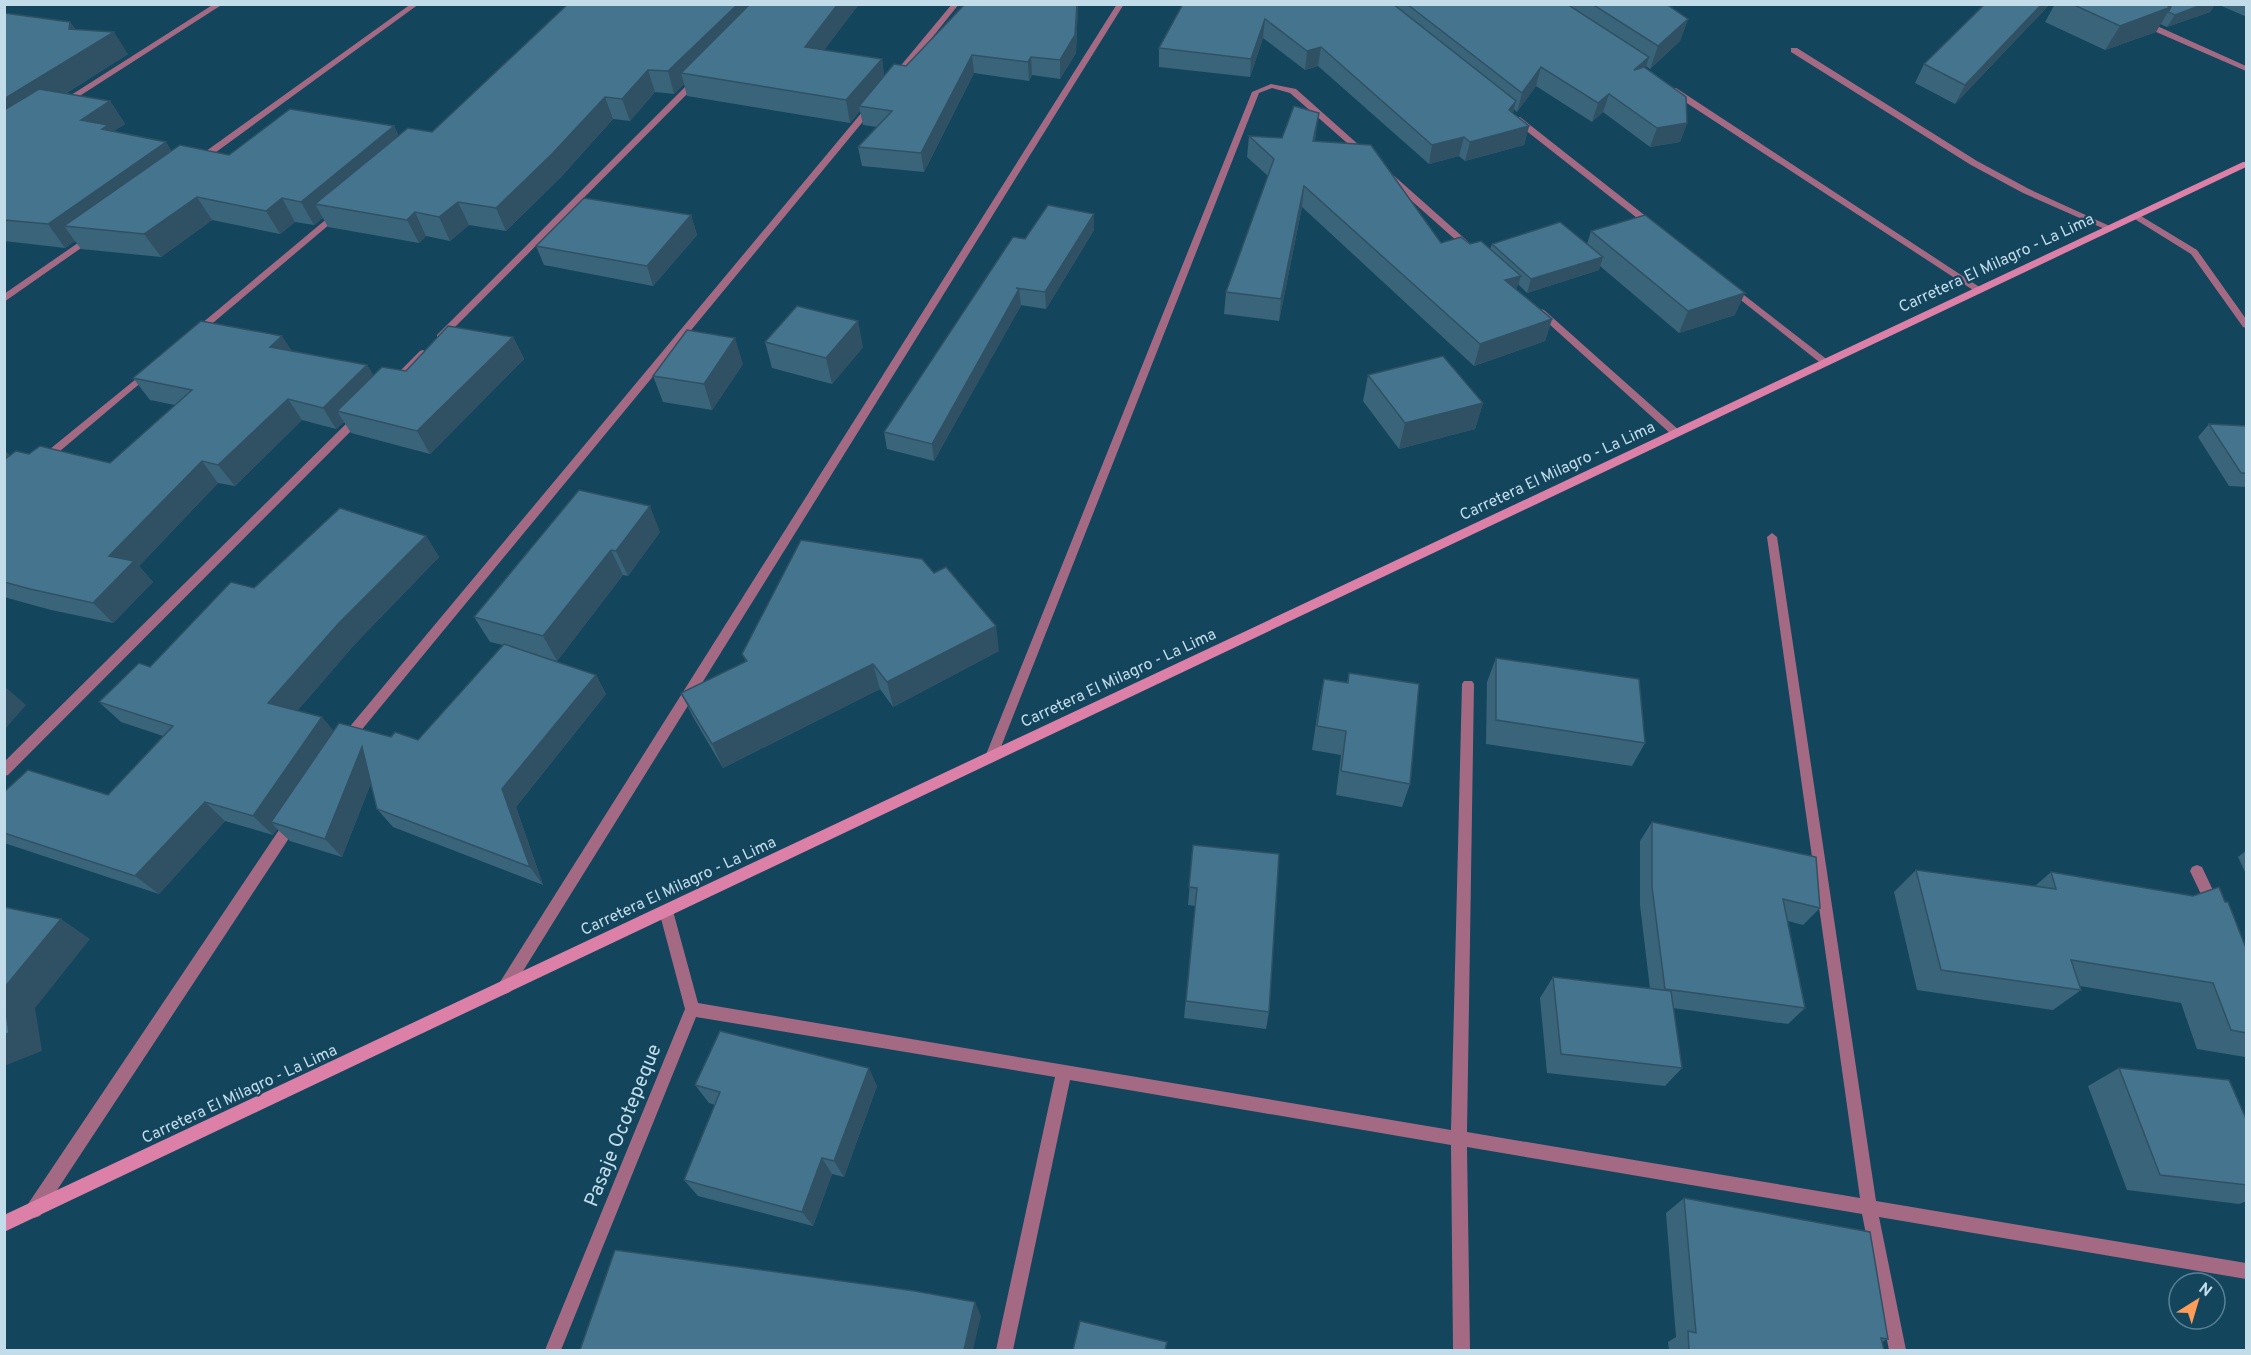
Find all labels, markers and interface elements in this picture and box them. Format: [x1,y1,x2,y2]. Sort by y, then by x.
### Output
street label: Carretera El Milagro - La Lima [1896,210,2098,318]
street label: Carretera El Milagro - La Lima [1457,418,1659,526]
street label: Carretera El Milagro - La Lima [1018,625,1220,733]
street label: Carretera El Milagro - La Lima [578,833,780,941]
street label: Carretera El Milagro - La Lima [139,1041,341,1149]
street label: Pasaje Ocotepeque [579,1041,668,1211]
north arrow [2167,1271,2227,1331]
text: N [2194,1279,2215,1302]

